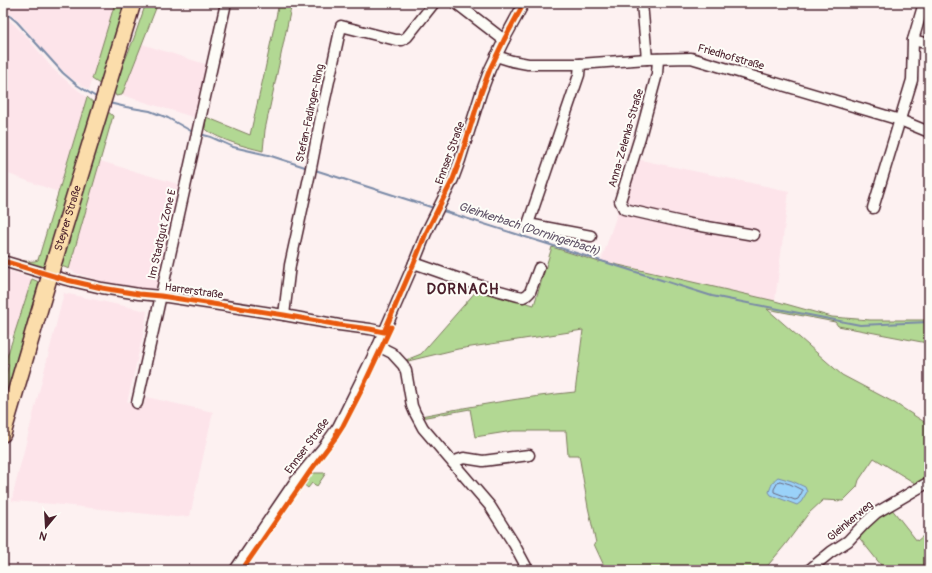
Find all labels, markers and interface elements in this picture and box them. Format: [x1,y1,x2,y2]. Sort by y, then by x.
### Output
street label: Friedhofstraße [696,41,766,73]
street label: Stefan-Fadinger-Ring [293,62,327,163]
street label: Anna-Zelenka-Straße [606,87,646,189]
street label: Ennser Straße [433,119,468,186]
street label: Steyrer Straße [51,183,84,252]
street label: Im Stadtgut Zone E [145,188,179,280]
water label: Gleinkerbach (Dorningerbach) [456,199,602,259]
street label: Harrerstraße [164,280,225,302]
district label: DORNACH [426,280,500,299]
street label: Ennser Straße [282,415,332,476]
street label: Gleinkerweg [825,498,876,544]
north arrow [26,507,66,547]
text: N [37,529,49,543]

